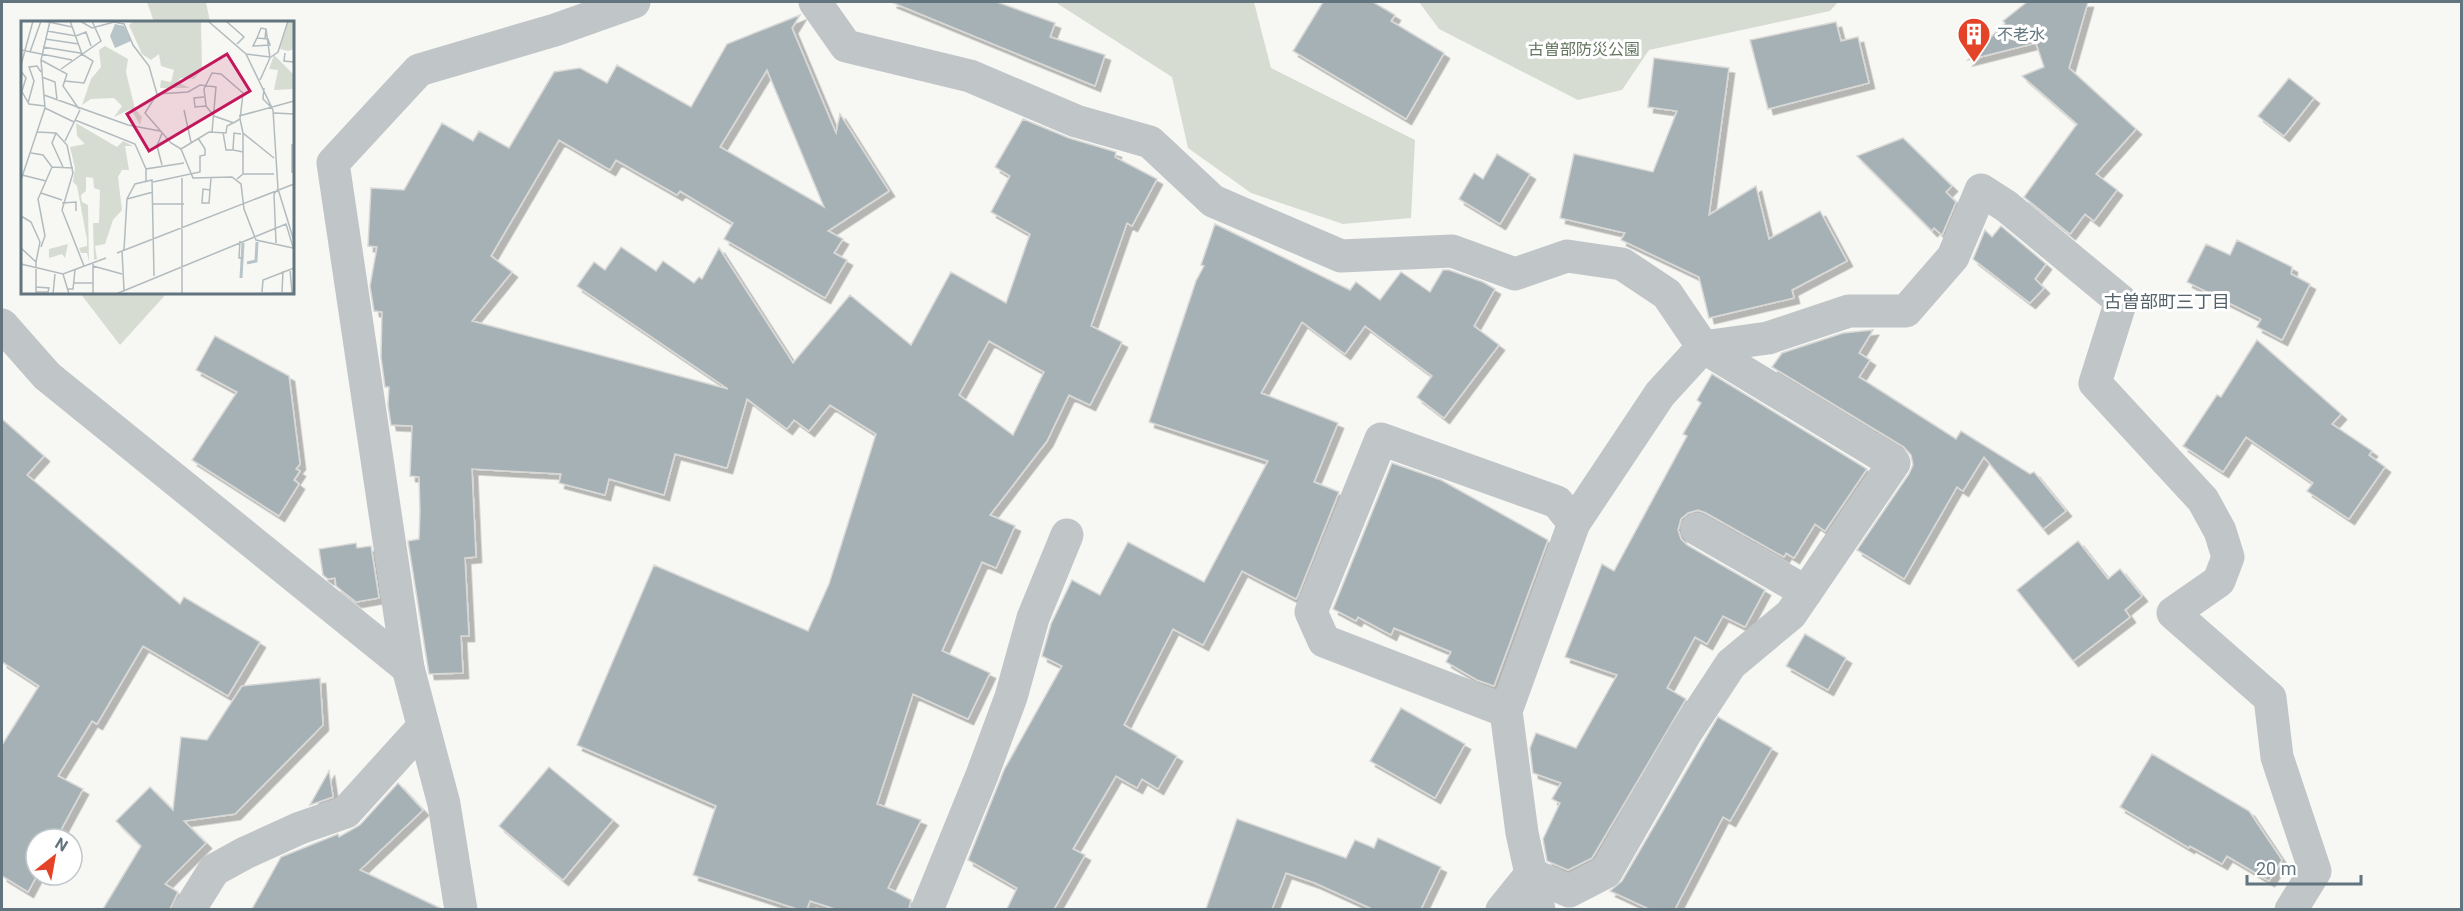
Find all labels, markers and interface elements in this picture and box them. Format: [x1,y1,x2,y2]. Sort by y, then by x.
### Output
building icon: 不老水 [1956,16,1992,63]
inset map [21,21,294,294]
place label: 不老水 [1997,25,2045,44]
park label: 古曽部防災公園 [1528,40,1640,59]
district label: 古曽部町三丁目 [2104,291,2230,312]
north arrow [24,827,84,887]
text: N [52,834,71,856]
scale bar [2247,848,2361,886]
text: 20 m [2256,858,2296,879]

